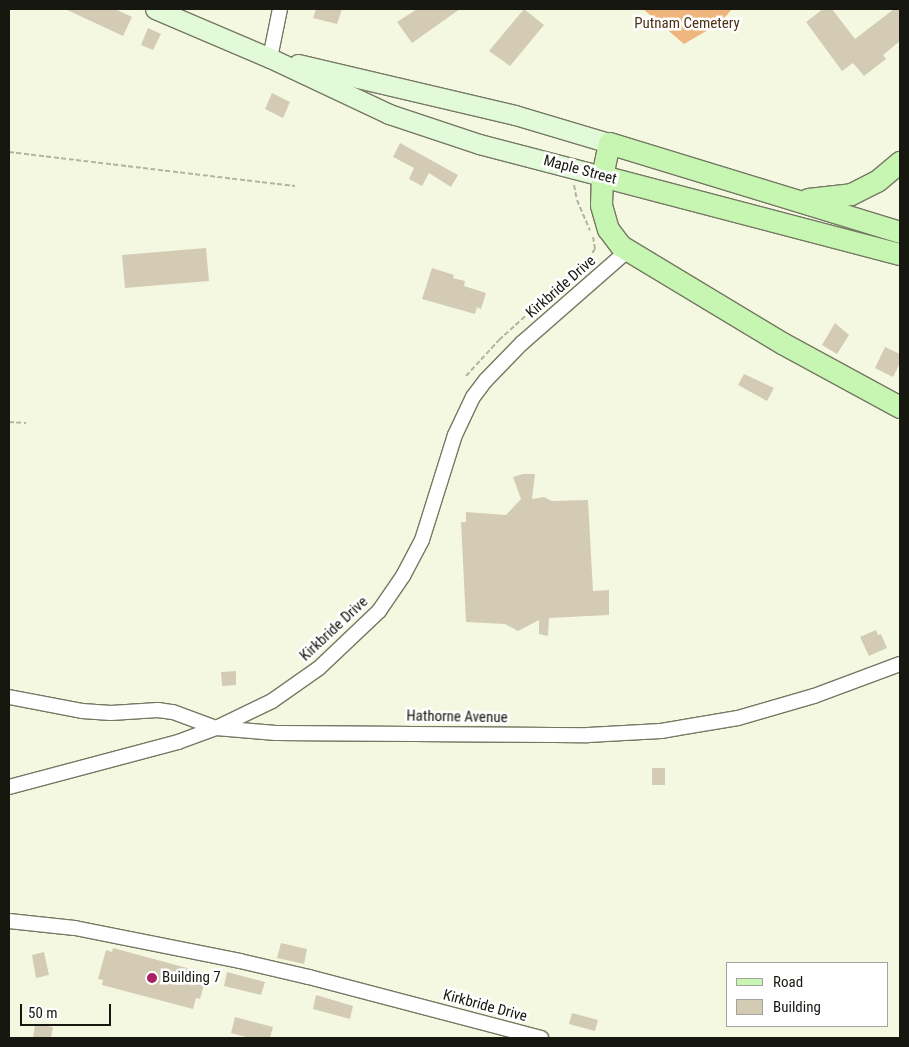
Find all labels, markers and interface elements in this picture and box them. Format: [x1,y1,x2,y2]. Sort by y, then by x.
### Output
park label: Putnam Cemetery [634,15,740,33]
street label: Maple Street [541,152,619,188]
street label: Kirkbride Drive [523,252,599,322]
street label: Kirkbride Drive [296,593,372,665]
street label: Hathorne Avenue [406,707,508,727]
legend [726,962,889,1027]
place label: Building 7 [162,969,221,987]
marker: Building 7 [146,972,158,984]
text: Road [773,973,803,991]
street label: Kirkbride Drive [441,986,529,1026]
scale bar [22,994,114,1026]
text: Building [773,998,821,1016]
text: 50 m [28,1004,58,1022]

